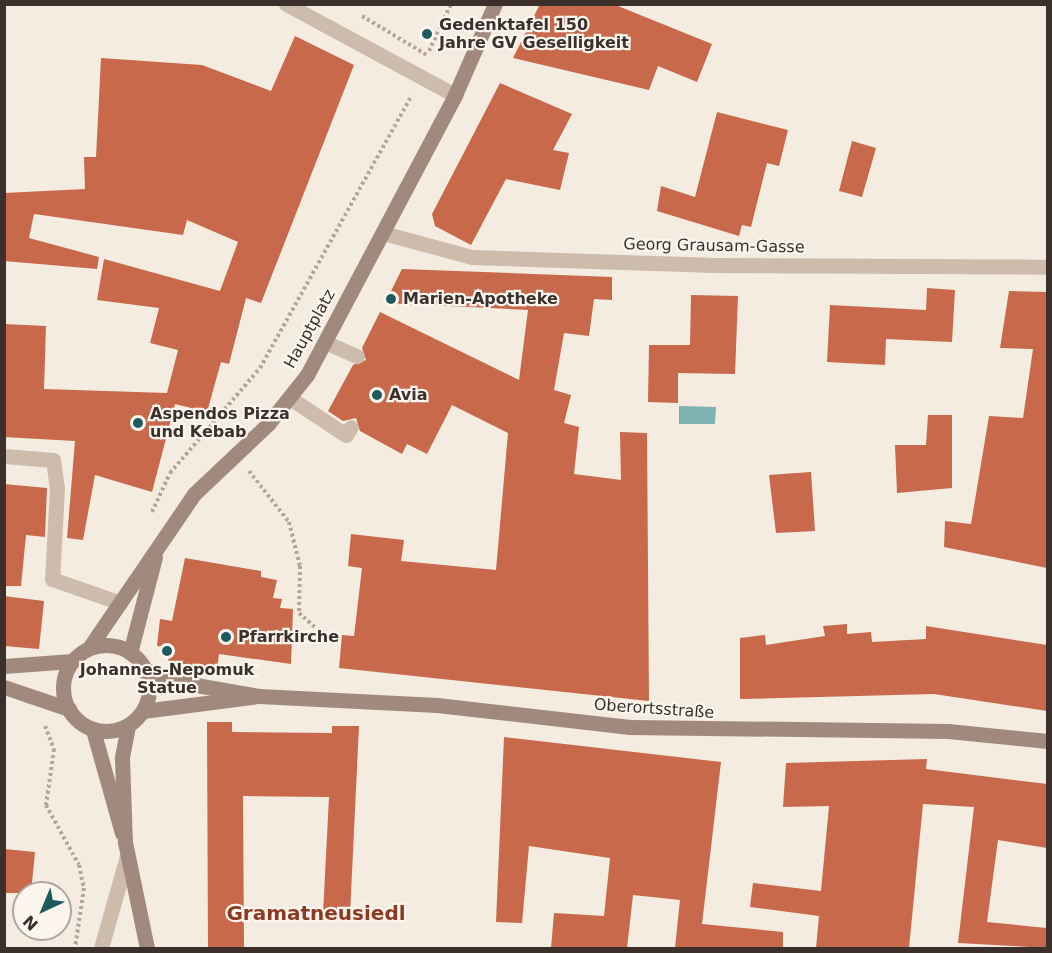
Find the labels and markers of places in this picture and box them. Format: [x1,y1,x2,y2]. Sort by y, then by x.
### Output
place label: Gedenktafel 150 Jahre GV Geselligkeit [439,15,629,53]
marker: Gedenktafel 150 Jahre GV Geselligkeit [420,27,434,41]
place label: Marien-Apotheke [403,289,558,309]
marker: Marien-Apotheke [384,292,398,306]
place label: Avia [389,385,428,405]
marker: Avia [370,388,384,402]
place label: Aspendos Pizza und Kebab [150,404,290,442]
marker: Aspendos Pizza und Kebab [131,416,145,430]
place label: Pfarrkirche [238,627,339,647]
marker: Pfarrkirche [219,630,233,644]
marker: Johannes-Nepomuk Statue [160,644,174,658]
place label: Johannes-Nepomuk Statue [80,660,254,698]

